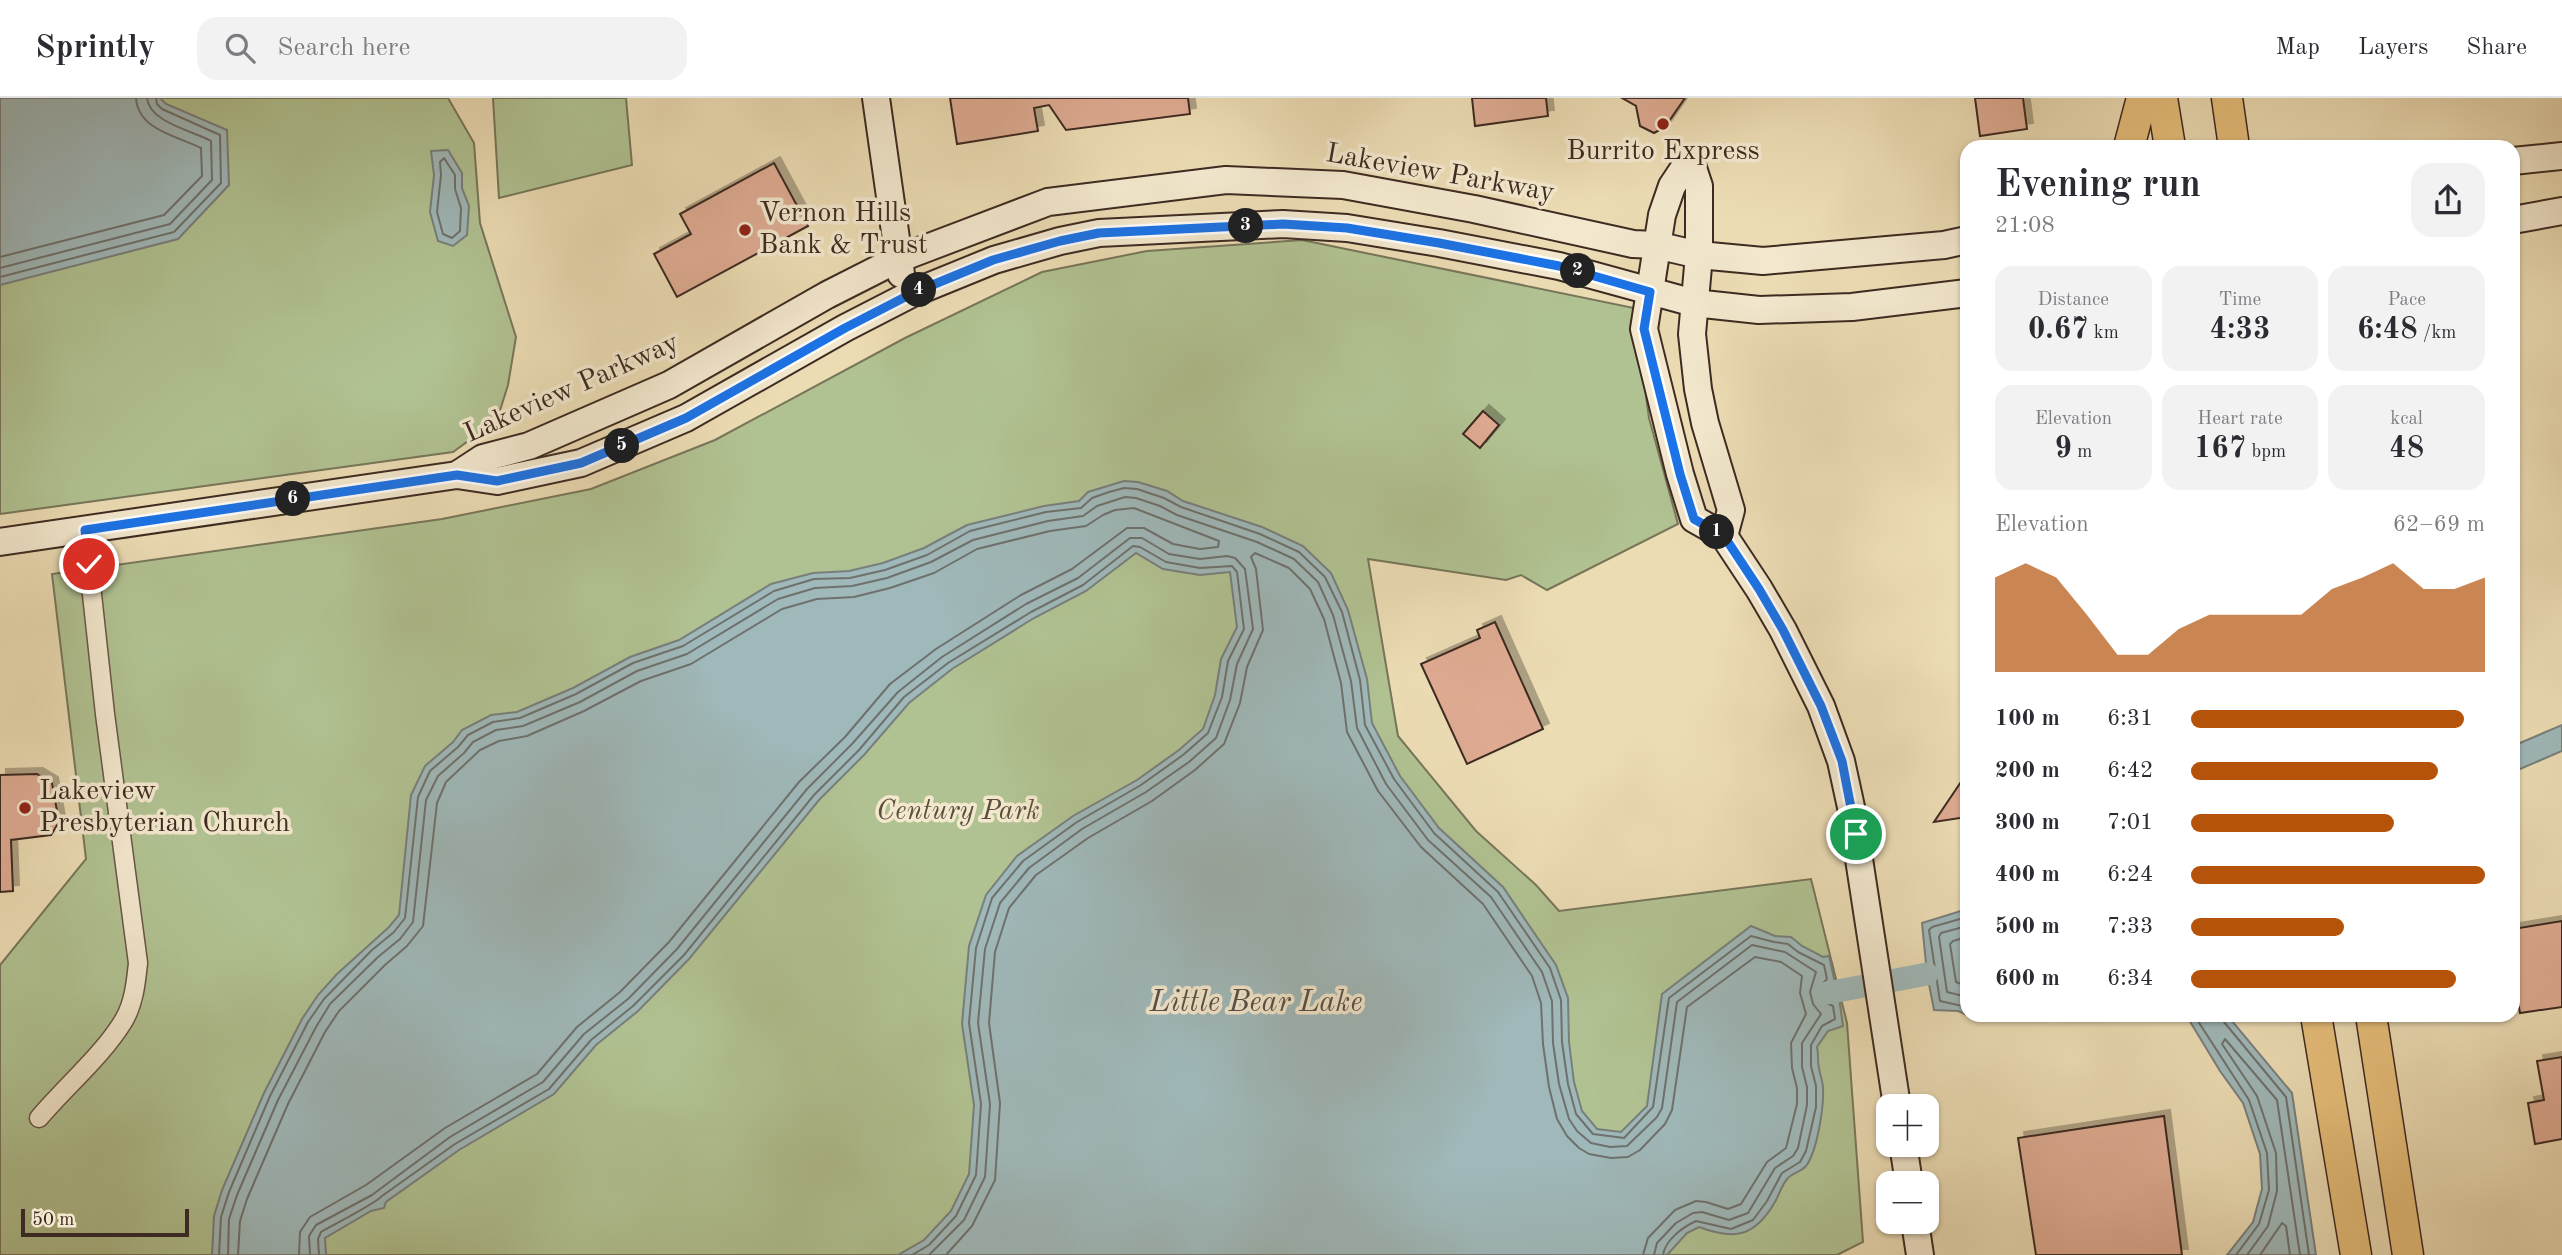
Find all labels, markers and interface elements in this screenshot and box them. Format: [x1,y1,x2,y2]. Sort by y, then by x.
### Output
search box [197,17,687,80]
icon: search [221,29,259,67]
text: Sprintly [35,32,155,65]
text: Search here [277,35,410,61]
text: Map [2276,36,2320,60]
text: Layers [2358,36,2428,60]
text: Share [2466,36,2527,60]
marker: Burrito Express [1655,116,1671,132]
place label: Burrito Express [1566,138,1760,166]
street label: Lakeview Parkway [1324,140,1557,208]
button: share [2411,163,2485,237]
text: Evening run [1995,167,2201,205]
place label: Vernon Hills Bank & Trust [759,200,928,260]
pin: 3 [1228,208,1264,244]
text: 21:08 [1995,214,2055,237]
text: 3 [1240,216,1251,235]
marker: Vernon Hills Bank & Trust [737,222,753,238]
pin: 2 [1560,254,1596,288]
text: 2 [1572,261,1583,280]
pin: 4 [902,272,936,308]
text: 4 [913,280,924,299]
text: Distance [2038,291,2109,310]
text: Time [2219,291,2261,310]
text: Pace [2387,291,2426,310]
text: 0.67 [2028,315,2088,345]
text: 4:33 [2210,315,2270,345]
text: 6:48 [2357,315,2418,345]
text: km [2088,324,2119,343]
text: /km [2418,324,2456,343]
street label: Lakeview Parkway [461,329,684,449]
text: Elevation [2035,410,2112,429]
text: Heart rate [2197,410,2283,429]
text: kcal [2390,410,2423,429]
pin: 5 [604,428,640,464]
text: 9 [2054,434,2072,464]
text: 167 [2194,434,2246,464]
text: 48 [2389,434,2424,464]
text: 5 [616,436,627,455]
text: m [2072,443,2092,462]
text: bpm [2246,443,2286,462]
pin: 6 [276,482,310,516]
text: 6 [287,489,298,508]
text: Elevation [1995,513,2089,536]
text: 62–69 m [2393,513,2485,536]
pin: 1 [1700,514,1734,550]
text: 1 [1711,522,1722,541]
pin [59,534,119,594]
icon: check [70,545,108,583]
text: 100 m [1995,707,2060,730]
text: 6:31 [2107,707,2153,730]
text: 200 m [1995,759,2060,782]
text: 6:42 [2107,759,2153,782]
place label: Lakeview Presbyterian Church [39,778,290,838]
park label: Century Park [876,798,1040,826]
marker: Lakeview Presbyterian Church [17,800,33,816]
pin [1826,804,1886,864]
text: 300 m [1995,811,2060,834]
text: 7:01 [2107,811,2153,834]
icon: arrive [1837,815,1875,853]
text: 400 m [1995,863,2060,886]
text: 6:24 [2107,863,2153,886]
text: 500 m [1995,915,2060,938]
text: 7:33 [2107,915,2153,938]
text: 600 m [1995,967,2060,990]
text: 6:34 [2107,967,2153,990]
water label: Little Bear Lake [1149,988,1362,1018]
map controls [1876,1094,1939,1234]
button: + [1876,1094,1939,1157]
button: − [1876,1171,1939,1234]
scale bar [21,1206,189,1238]
text: 50 m [32,1211,74,1230]

